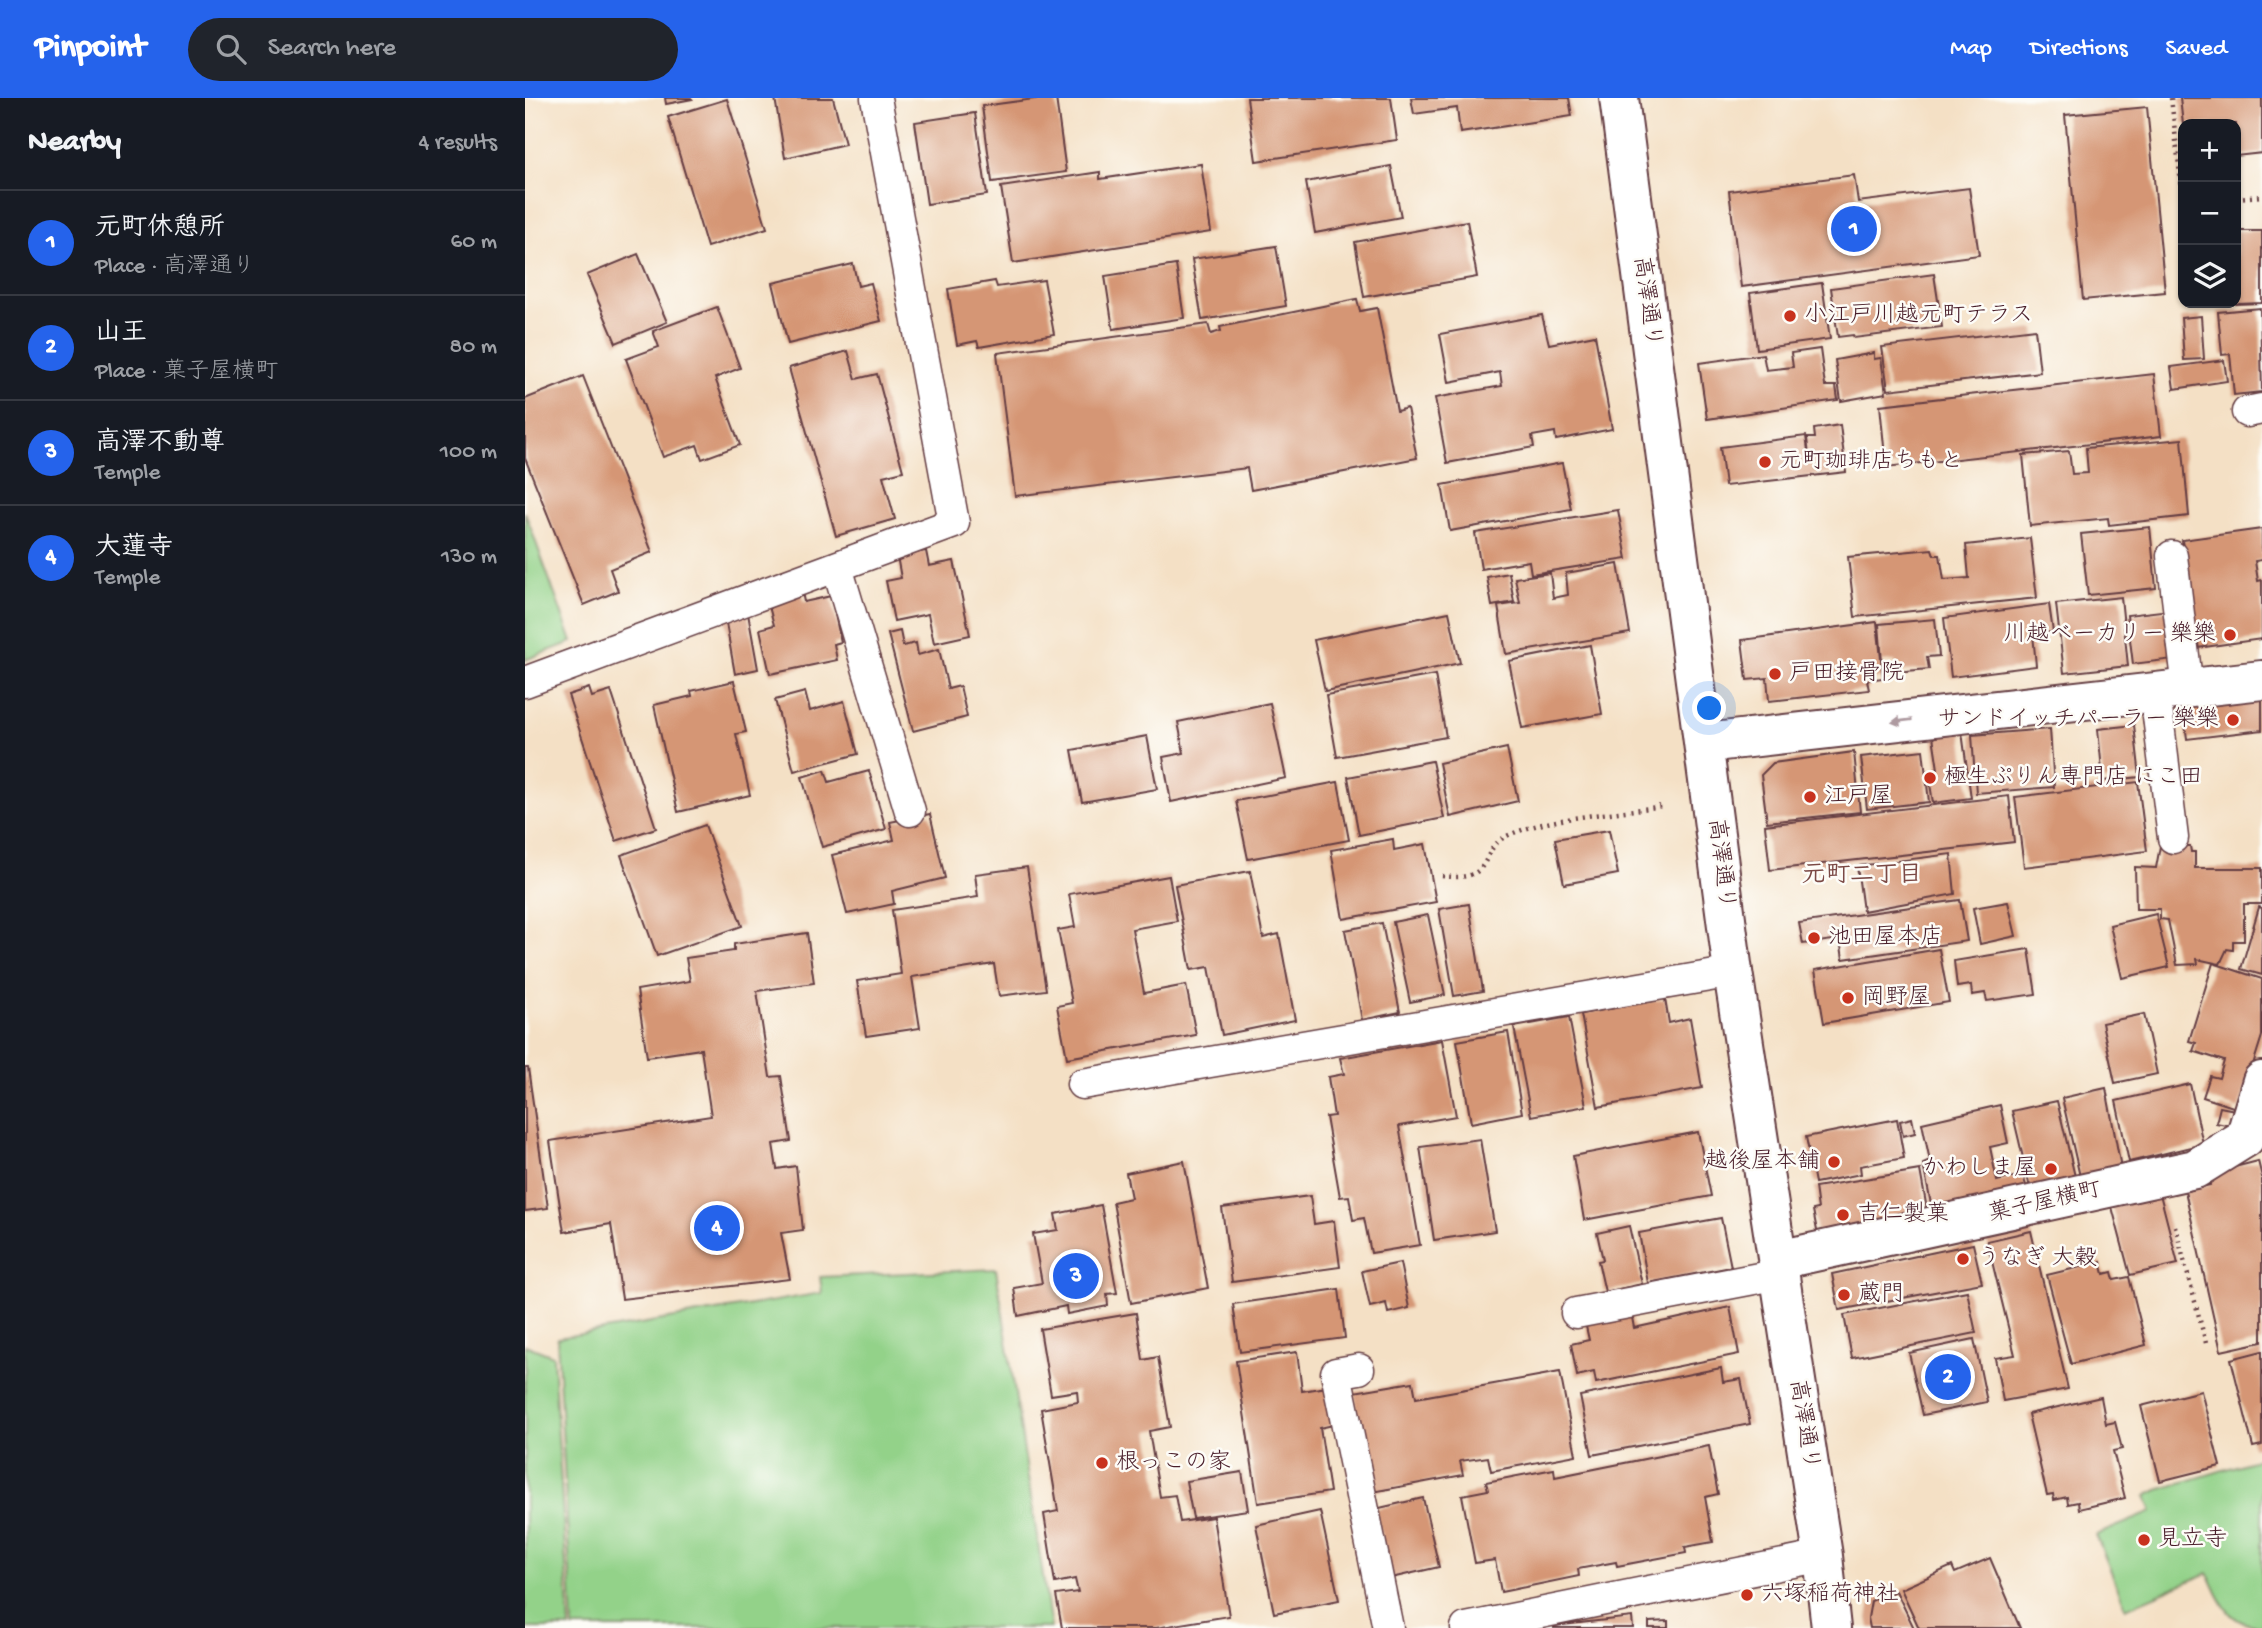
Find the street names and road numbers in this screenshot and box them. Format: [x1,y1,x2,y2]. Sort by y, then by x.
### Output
street label: 高澤通り [1626,254,1667,349]
street label: 高澤通り [1701,817,1740,911]
street label: 菓子屋横町 [1986,1176,2104,1229]
street label: 高澤通り [1782,1377,1825,1473]

